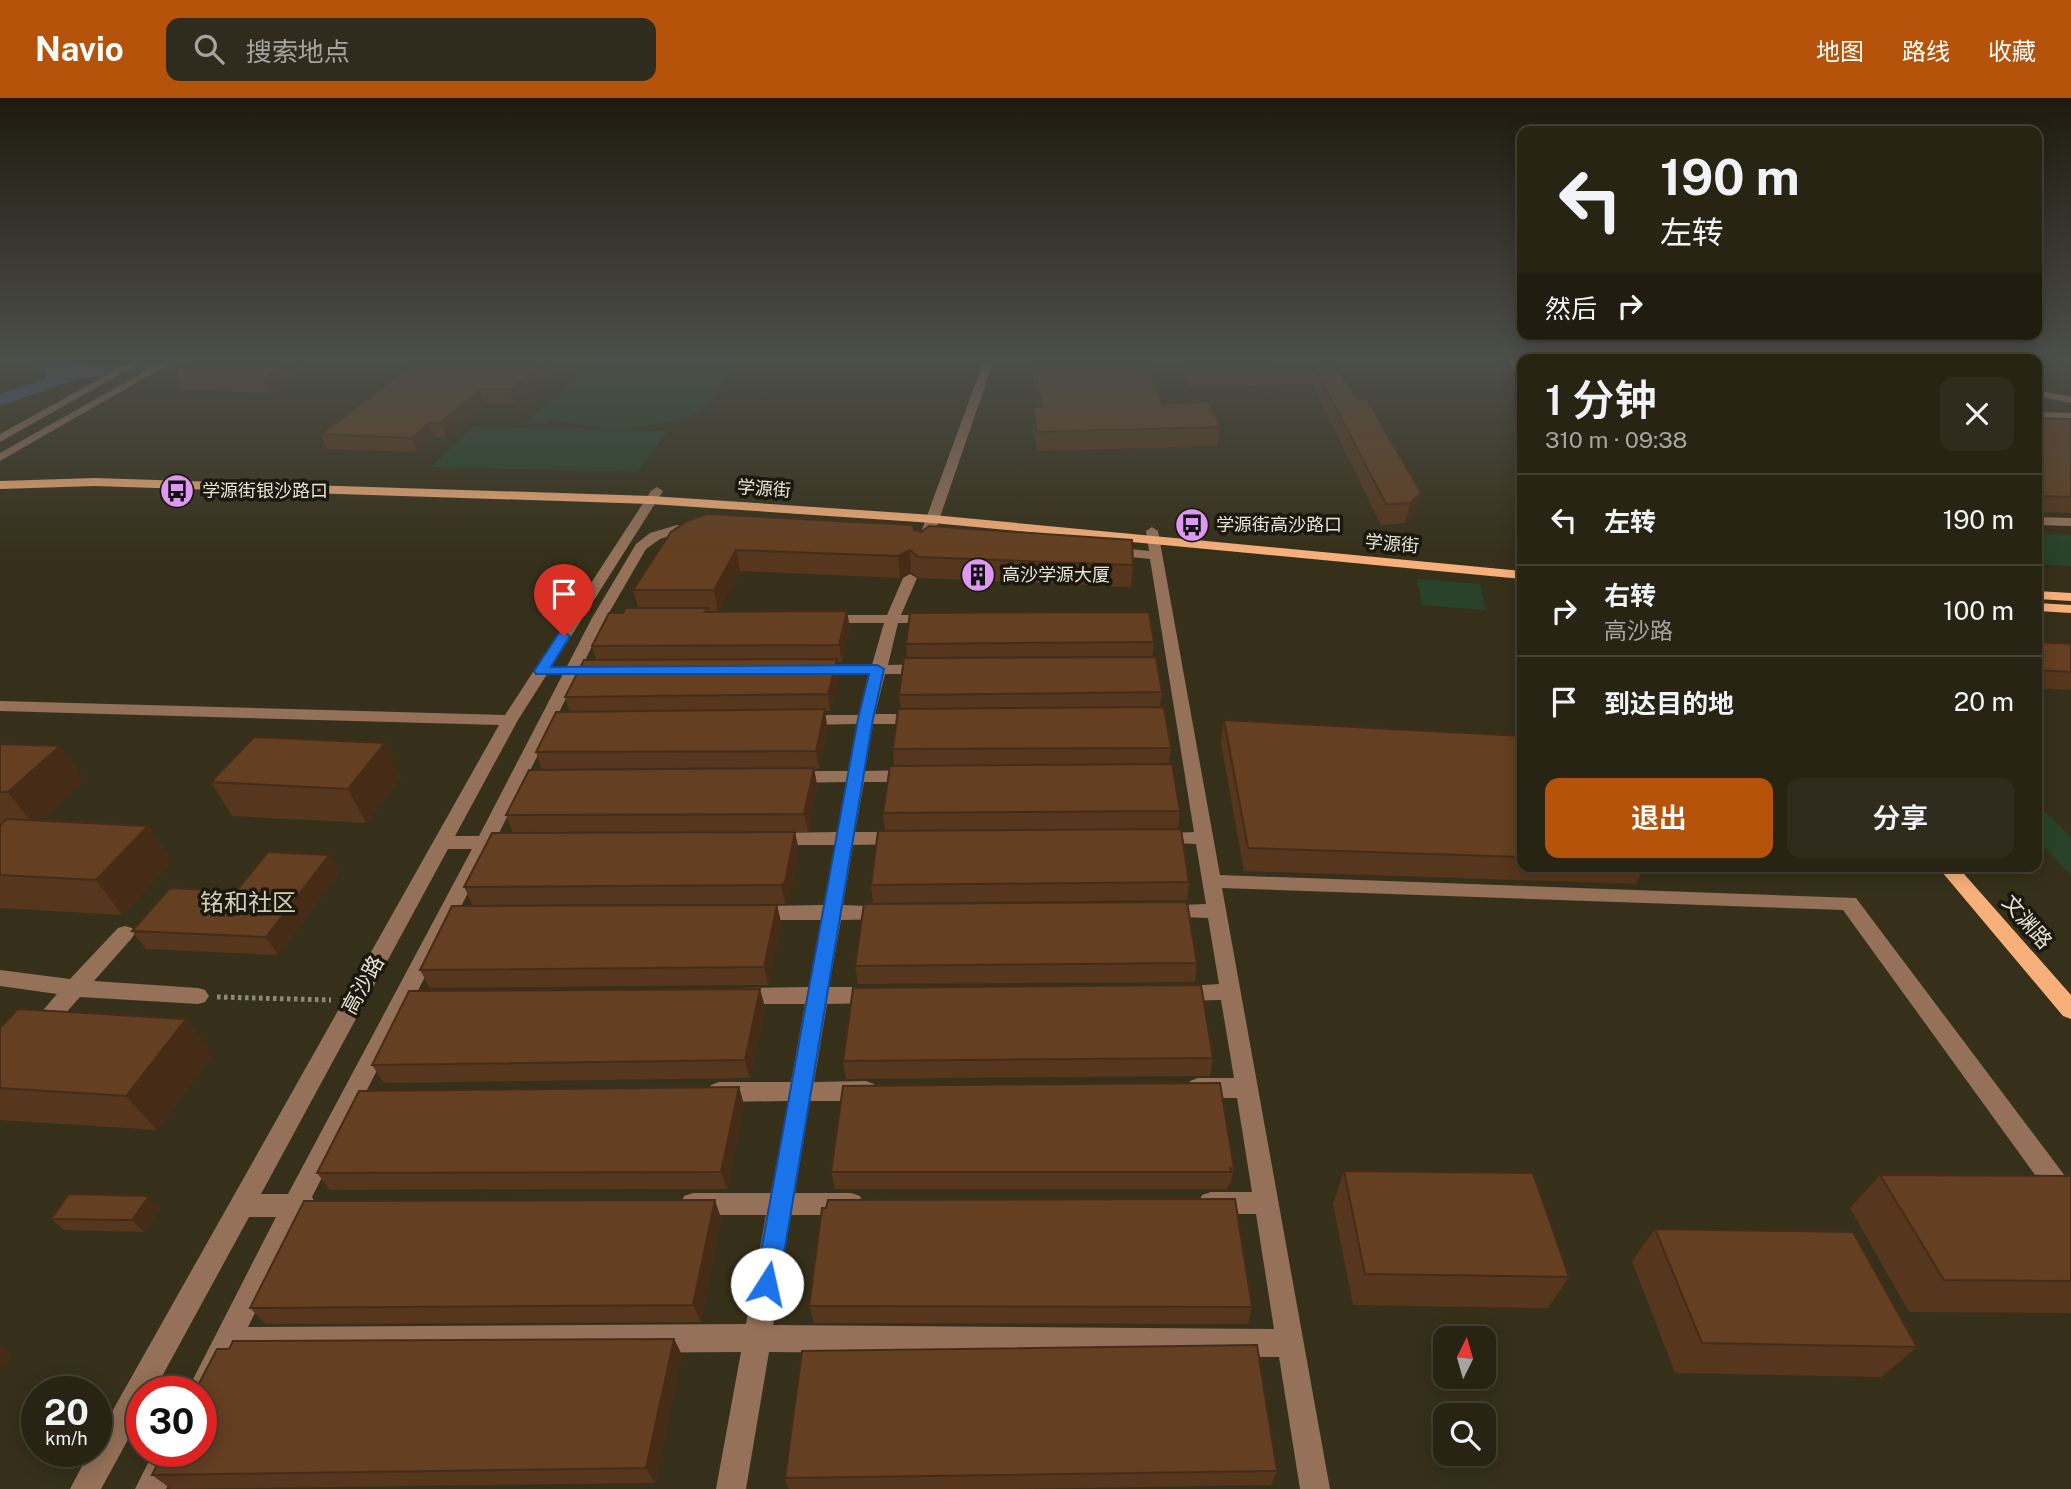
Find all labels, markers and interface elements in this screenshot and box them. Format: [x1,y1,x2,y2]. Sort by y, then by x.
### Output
search box [166,18,656,81]
text: Navio [35,30,124,68]
icon: search [190,30,228,68]
text: 搜索地点 [246,36,350,67]
text: 地图 [1816,37,1864,65]
text: 路线 [1902,37,1950,65]
text: 收藏 [1988,37,2036,65]
text: 190 m [1660,148,1800,206]
icon: left [1545,154,1636,245]
text: 左转 [1660,214,1724,251]
icon: right [1611,287,1649,325]
text: 然后 [1545,293,1597,324]
text: 1 分钟 [1545,375,1656,424]
button: close [1940,377,2014,451]
text: 310 m · 09:38 [1545,426,1687,453]
bus stop icon: 学源街银沙路口 [158,472,196,510]
street label: 学源街 [736,476,792,501]
place label: 学源街银沙路口 [202,480,328,501]
icon: left [1545,501,1583,539]
text: 190 m [1943,504,2014,535]
bus stop icon: 学源街高沙路口 [1173,506,1211,544]
text: 左转 [1604,506,1656,537]
place label: 学源街高沙路口 [1216,514,1342,535]
street label: 学源街 [1364,531,1420,556]
building icon: 高沙学源大厦 [959,556,997,594]
pin [534,564,594,636]
place label: 高沙学源大厦 [1002,564,1110,585]
icon: arrive [545,575,583,613]
text: 右转 [1604,580,1656,611]
icon: right [1545,592,1583,630]
text: 100 m [1943,595,2014,626]
text: 高沙路 [1604,617,1673,644]
icon: arrive [1545,683,1583,721]
text: 20 m [1954,686,2014,717]
text: 到达目的地 [1604,688,1734,719]
button: 退出 [1545,778,1773,858]
button: 分享 [1787,778,2014,858]
district label: 铭和社区 [200,888,296,916]
street label: 文渊路 [1997,890,2057,954]
street label: 高沙路 [336,951,389,1018]
position arrow [730,1247,804,1321]
north arrow [1433,1326,1496,1390]
map controls [1433,1326,1496,1466]
speed limit sign: 30 [126,1376,217,1467]
text: 20 [44,1392,89,1433]
button: search [1433,1403,1496,1466]
text: km/h [45,1428,88,1449]

